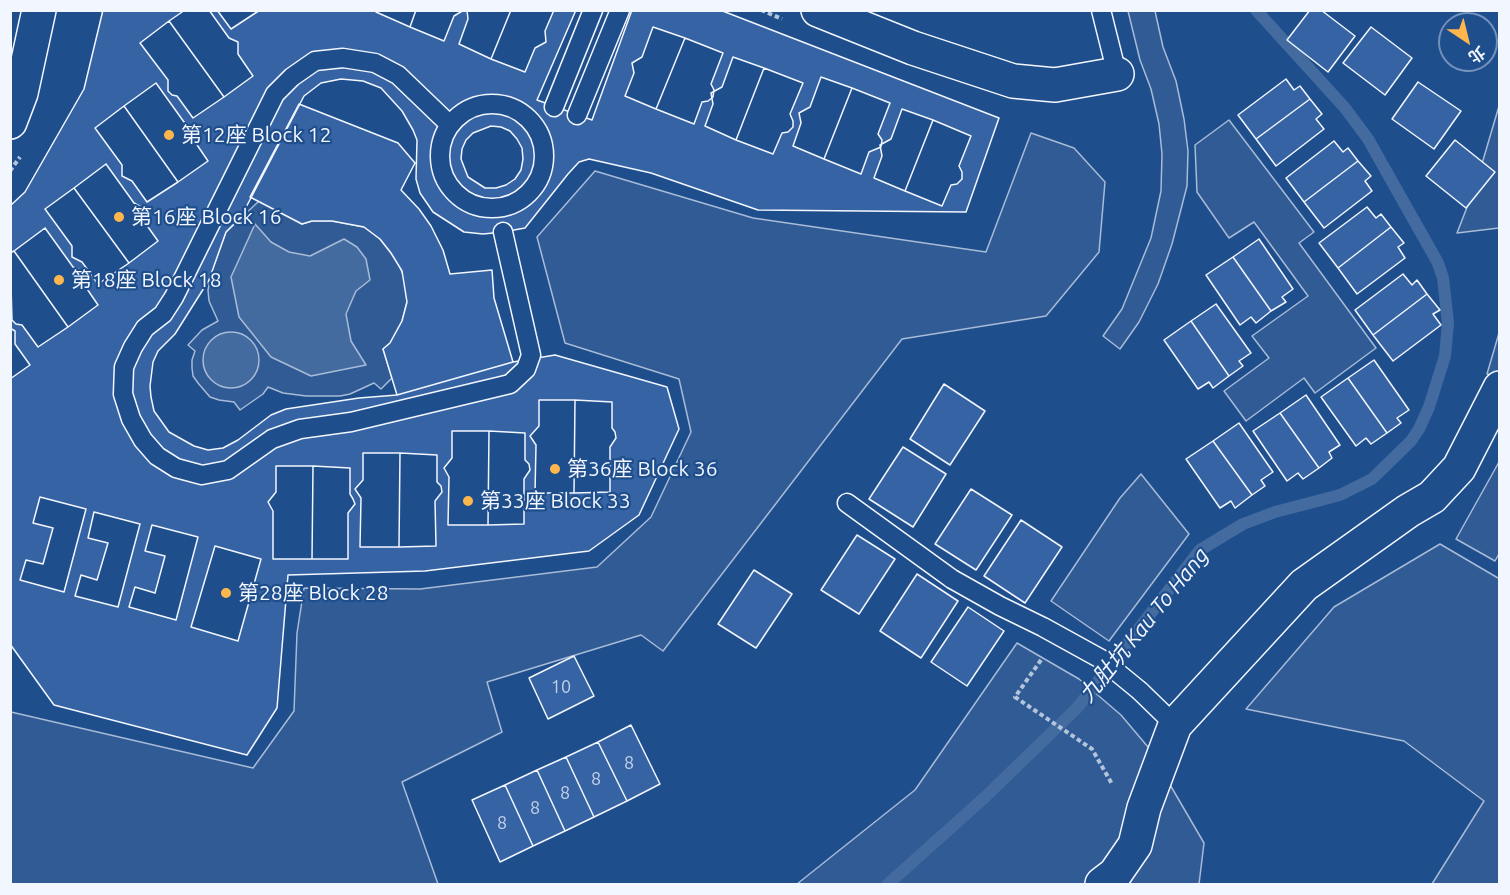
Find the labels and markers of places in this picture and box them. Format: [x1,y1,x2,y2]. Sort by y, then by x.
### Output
place label: 第12座 Block 12 [181,122,331,148]
marker: 第12座 Block 12 [162,128,176,142]
place label: 第16座 Block 16 [131,204,281,230]
marker: 第16座 Block 16 [112,210,126,224]
place label: 第18座 Block 18 [71,267,221,293]
marker: 第18座 Block 18 [52,273,66,287]
place label: 第36座 Block 36 [567,456,717,482]
marker: 第36座 Block 36 [548,462,562,476]
place label: 第33座 Block 33 [480,488,630,514]
marker: 第33座 Block 33 [461,494,475,508]
place label: 第28座 Block 28 [238,580,388,606]
marker: 第28座 Block 28 [219,586,233,600]

